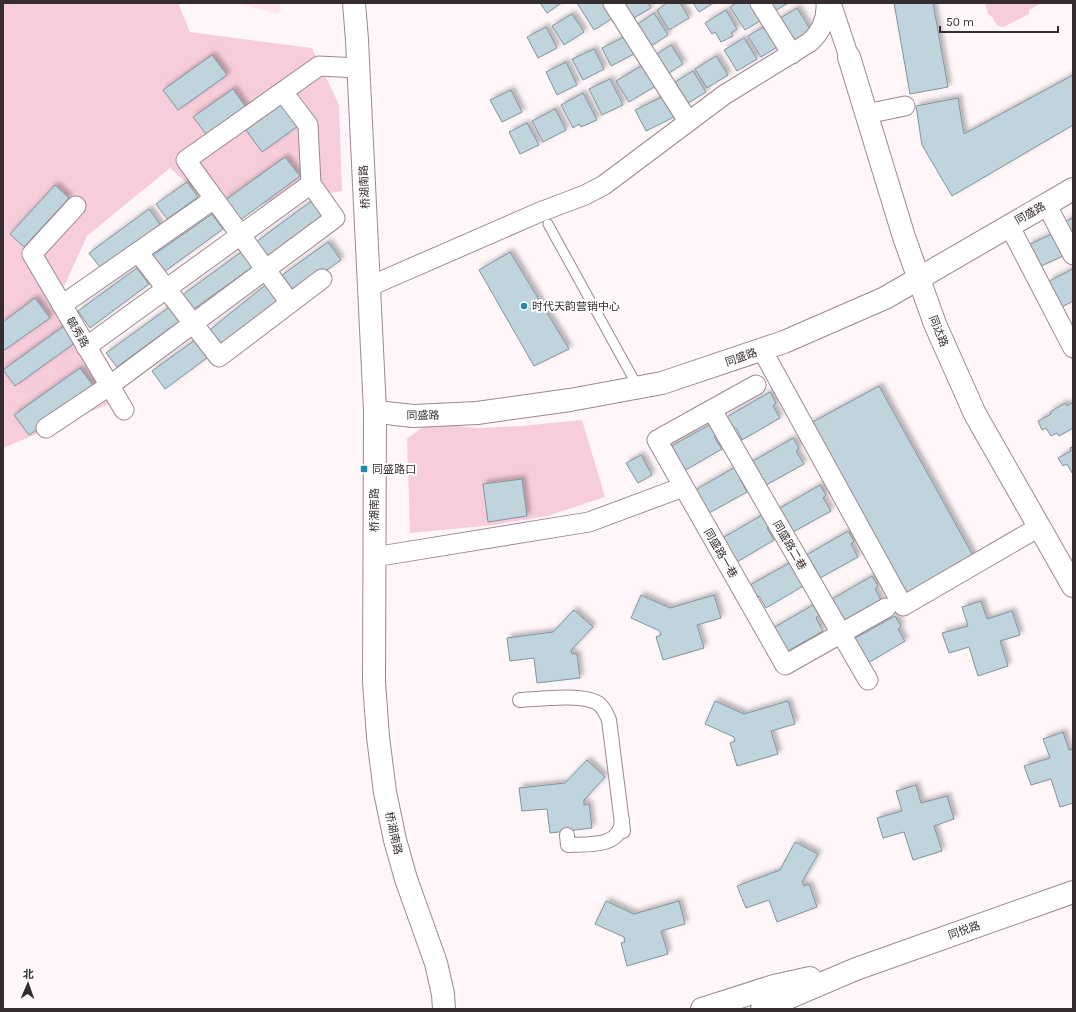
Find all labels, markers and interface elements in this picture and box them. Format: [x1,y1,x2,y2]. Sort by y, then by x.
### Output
scale bar [940,8,1058,34]
text: 50 m [946,15,974,29]
street label: 桥湖南路 [357,165,372,209]
street label: 同盛路 [1013,200,1048,227]
place label: 时代天韵营销中心 [532,300,620,313]
marker: 时代天韵营销中心 [519,301,529,311]
street label: 同达路 [926,313,951,349]
street label: 毓秀路 [64,315,91,350]
street label: 同盛路 [723,346,759,369]
street label: 同盛路 [406,409,440,422]
place label: 同盛路口 [372,463,416,476]
marker: 同盛路口 [359,464,369,474]
street label: 桥湖南路 [368,488,381,532]
street label: 同盛路二巷 [770,518,809,572]
street label: 同盛路一巷 [701,526,740,580]
street label: 桥湖南路 [382,810,405,856]
street label: 同悦路 [946,919,982,942]
north arrow [8,964,48,1004]
text: 北 [23,968,34,981]

